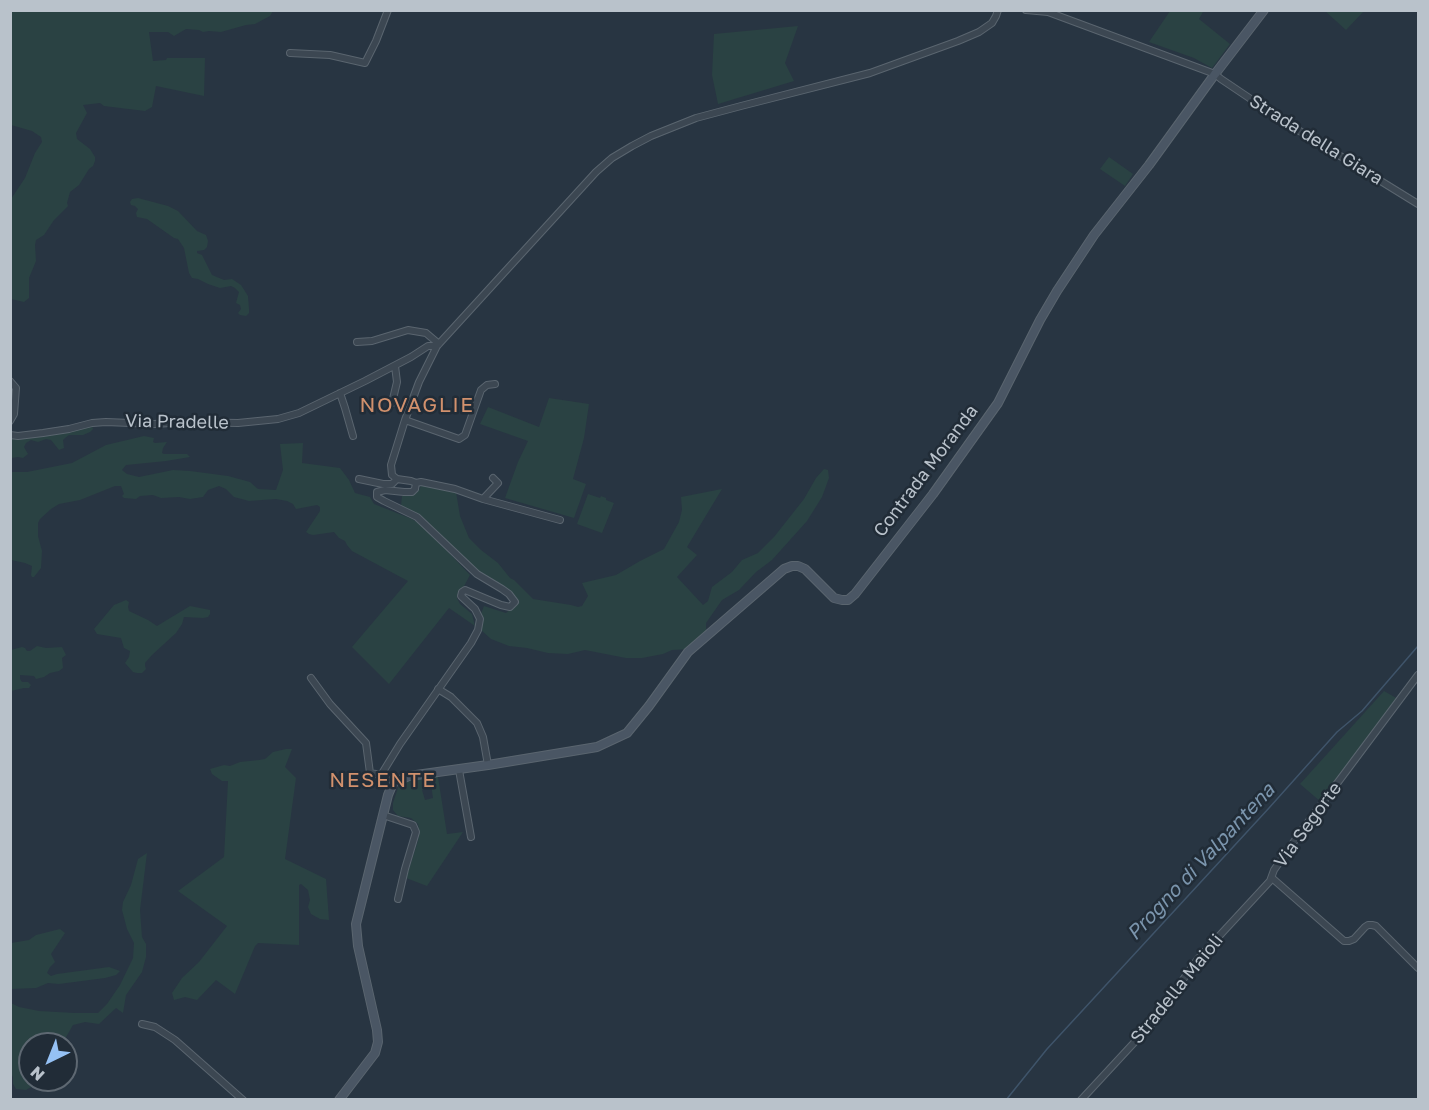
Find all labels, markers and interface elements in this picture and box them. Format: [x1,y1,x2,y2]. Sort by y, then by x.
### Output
street label: Strada della Giara [1245,90,1387,190]
district label: NOVAGLIE [359,392,475,418]
street label: Contrada Moranda [869,401,983,541]
street label: Via Pradelle [125,410,229,434]
district label: NESENTE [329,767,437,793]
street label: Via Segorte [1270,778,1346,872]
water label: Progno di Valpantena [1122,779,1280,945]
street label: Stradella Maioli [1126,930,1228,1048]
north arrow [18,1032,78,1092]
text: N [26,1062,48,1085]

